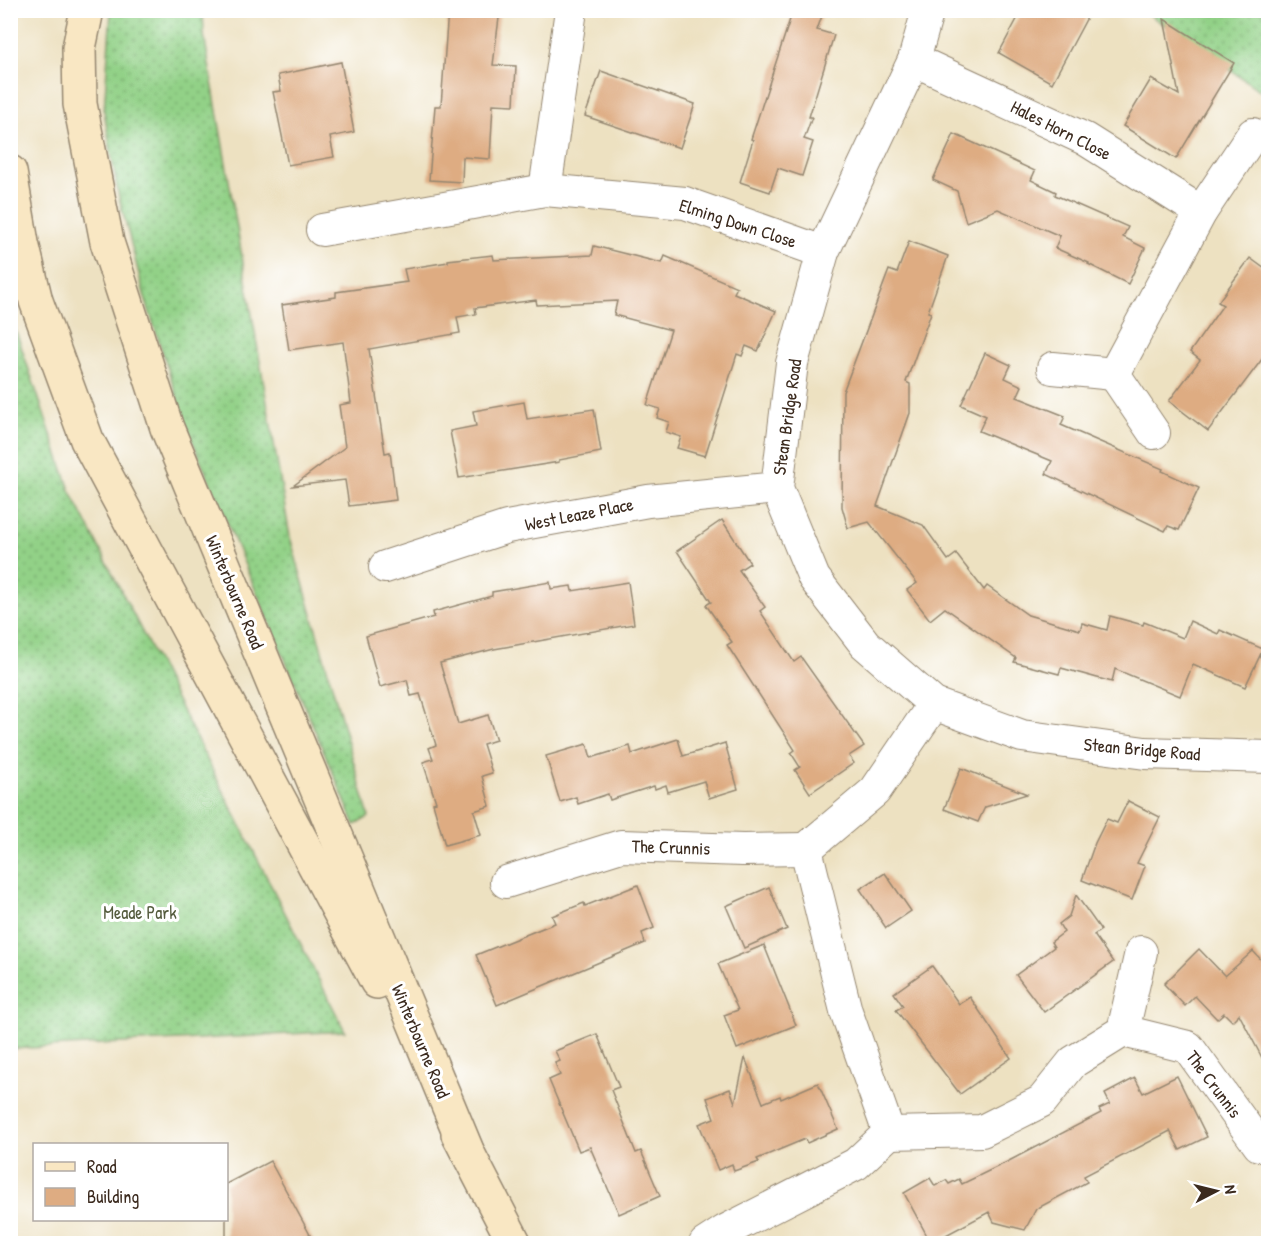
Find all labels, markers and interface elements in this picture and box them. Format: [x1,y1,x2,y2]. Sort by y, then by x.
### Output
street label: Hales Horn Close [1007,94,1115,166]
street label: Elming Down Close [676,192,800,254]
street label: Stean Bridge Road [766,357,808,477]
street label: West Leaze Place [523,491,635,537]
street label: Winterbourne Road [200,531,270,653]
street label: Stean Bridge Road [1083,731,1201,767]
street label: The Crunnis [631,833,711,861]
park label: Meade Park [103,900,177,925]
street label: Winterbourne Road [386,980,456,1102]
street label: The Crunnis [1180,1045,1248,1123]
legend [33,1143,228,1221]
text: Road [87,1154,117,1179]
north arrow [1186,1161,1246,1221]
text: Building [87,1184,139,1209]
text: N [1219,1184,1242,1195]

